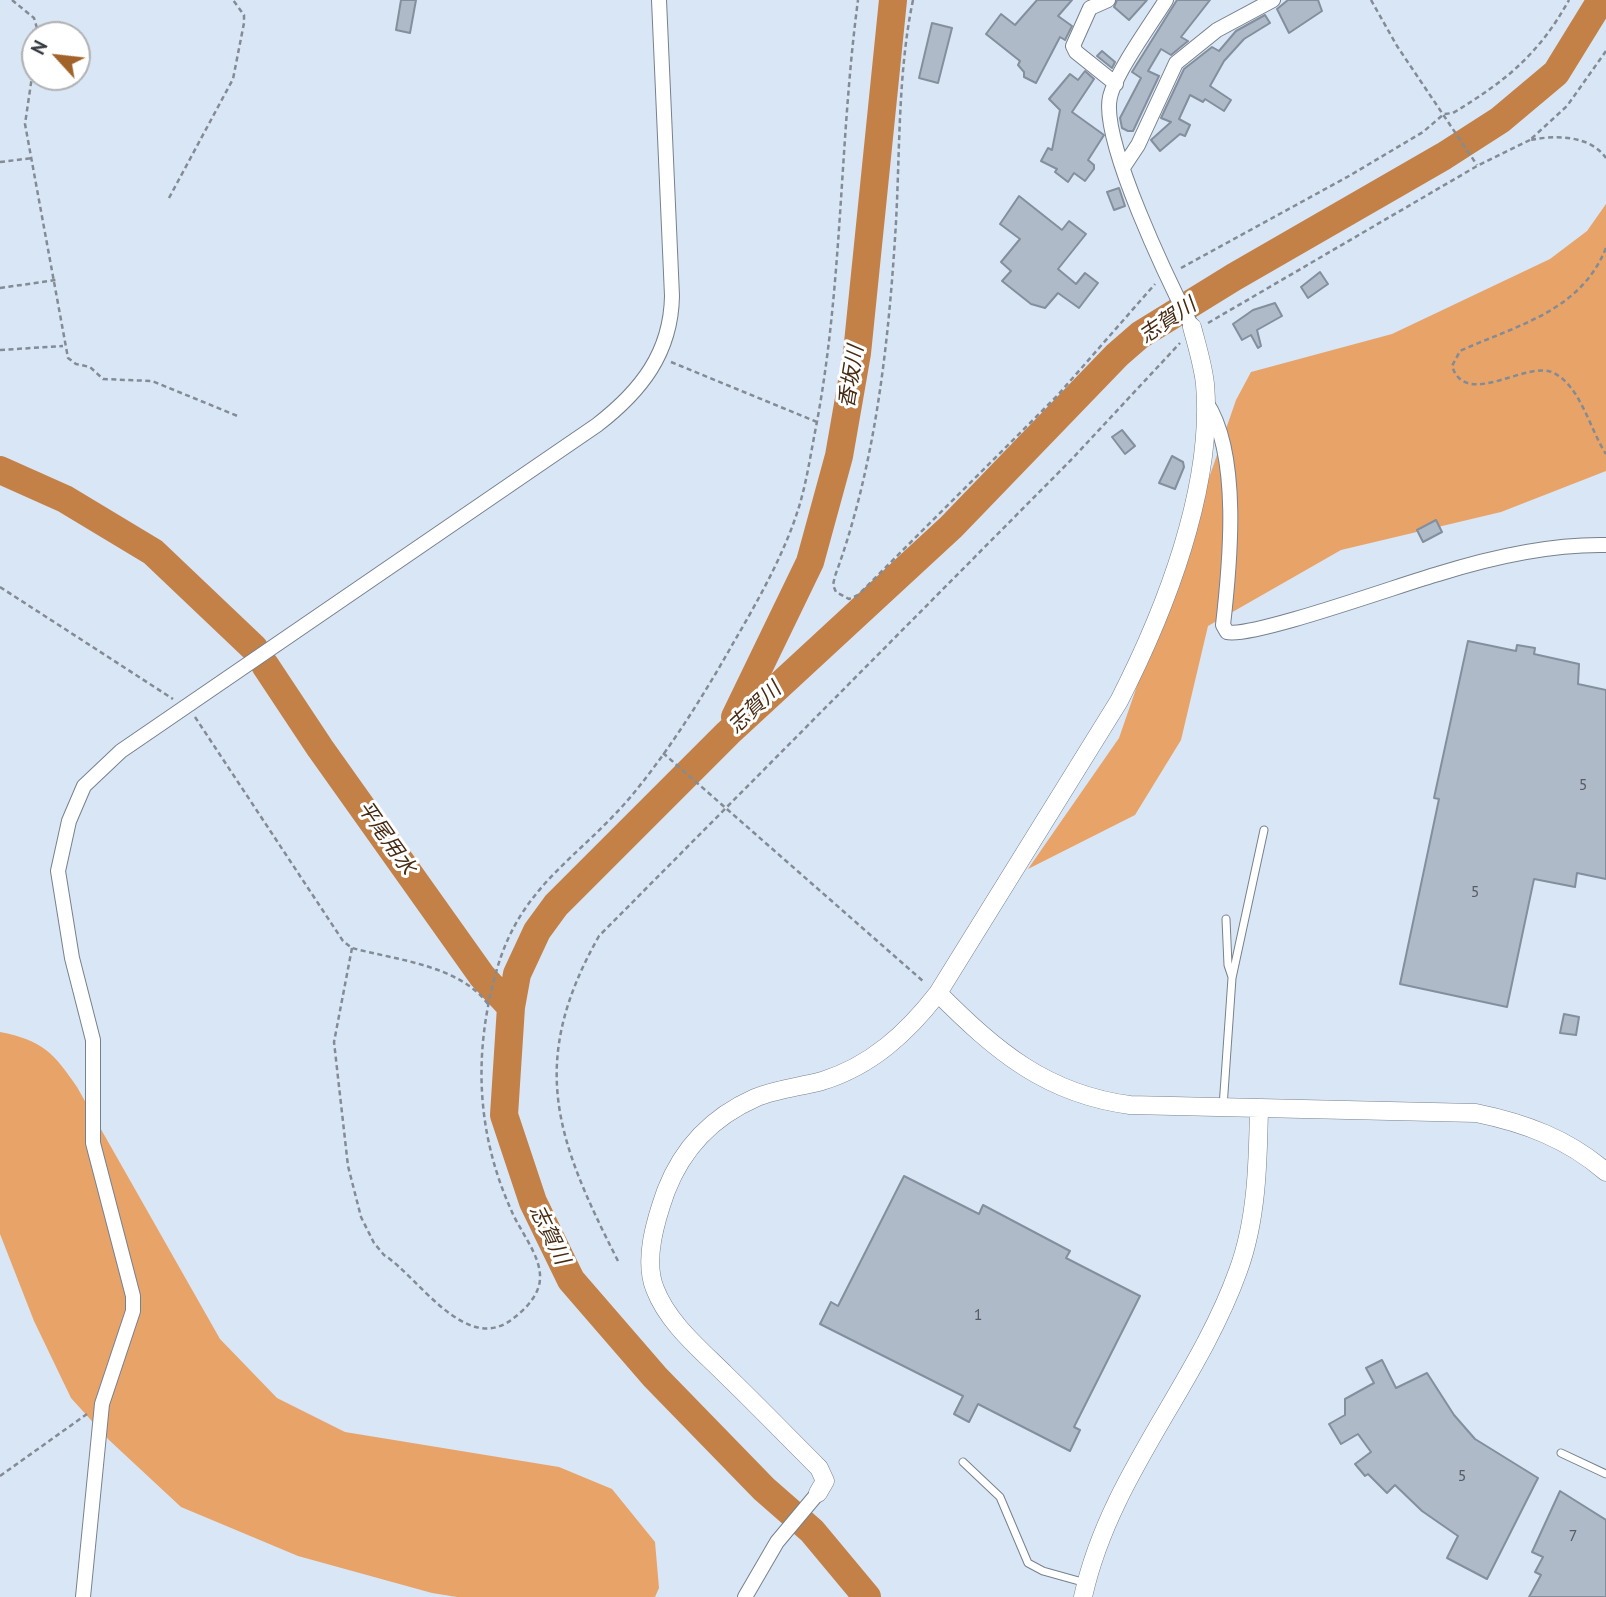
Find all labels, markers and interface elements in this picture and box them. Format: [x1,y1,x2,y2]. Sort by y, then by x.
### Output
north arrow [21,21,91,91]
text: N [26,36,53,58]
water label: 志賀川 [1135,293,1201,349]
water label: 香坂川 [835,344,869,410]
water label: 志賀川 [723,677,787,739]
house number: 5 [1579,775,1587,795]
water label: 平尾用水 [352,796,420,880]
house number: 5 [1471,882,1479,902]
water label: 志賀川 [524,1201,574,1269]
house number: 1 [974,1305,982,1325]
house number: 5 [1458,1466,1466,1486]
house number: 7 [1569,1526,1577,1546]

